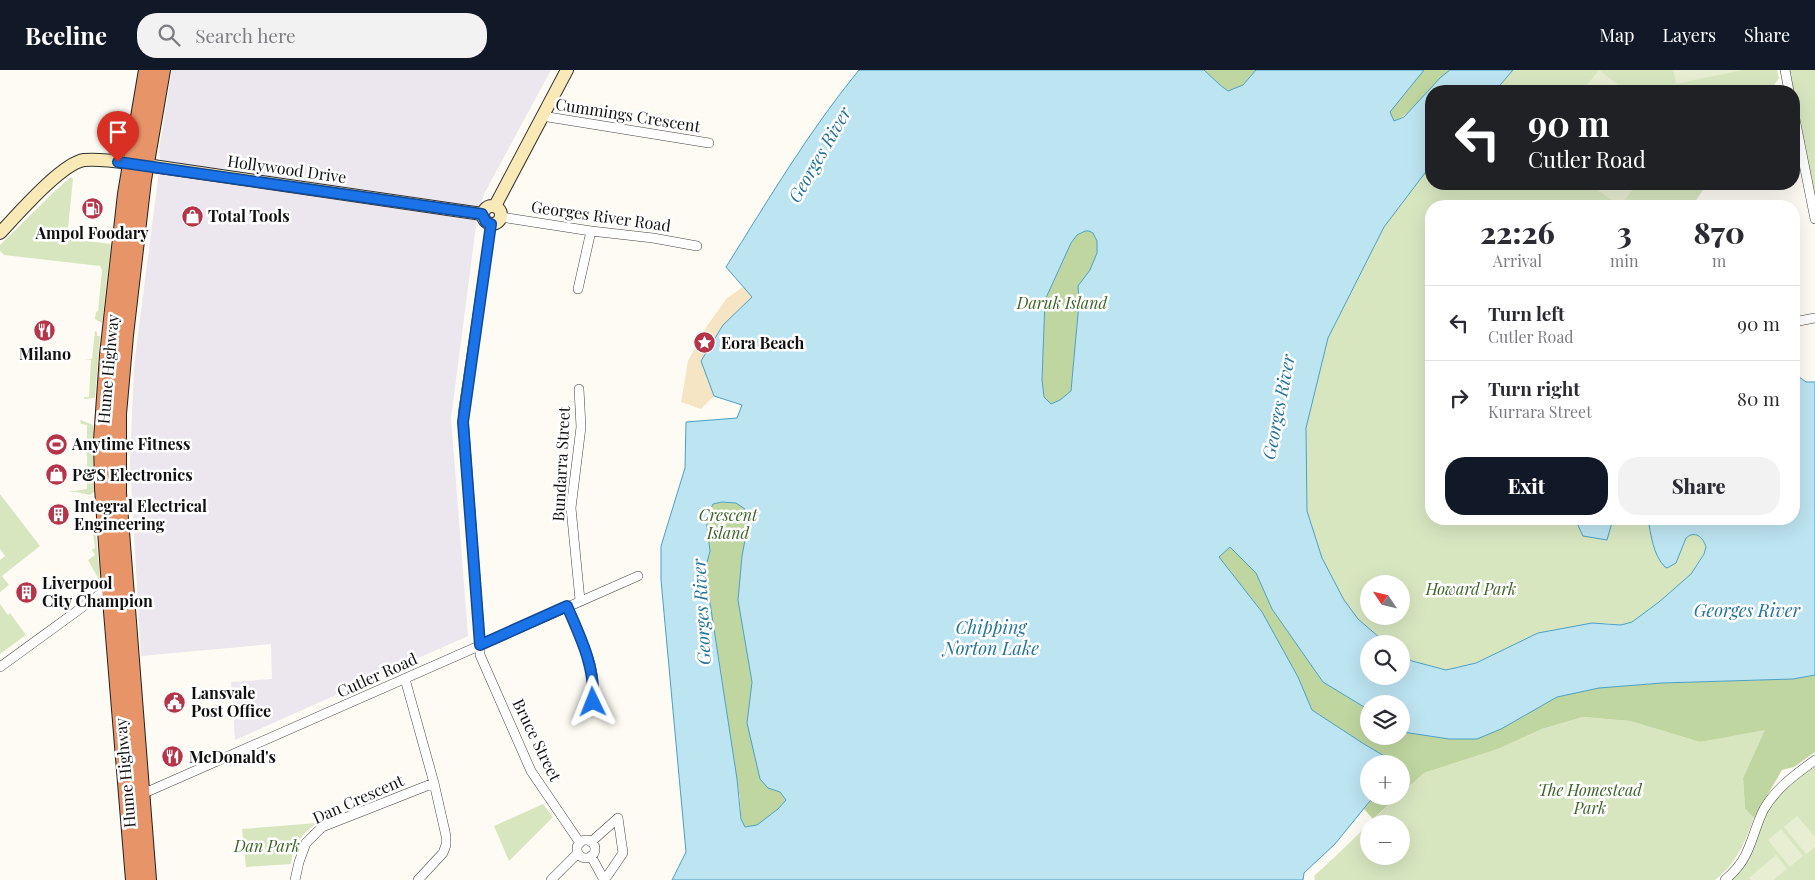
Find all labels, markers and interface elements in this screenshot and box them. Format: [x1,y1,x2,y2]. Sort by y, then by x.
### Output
search box [137,13,487,58]
text: Beeline [25,19,107,51]
icon: search [155,21,183,49]
text: Search here [195,22,296,48]
text: Map [1599,23,1634,47]
text: Layers [1662,23,1716,47]
text: Share [1744,23,1790,47]
street label: Cummings Crescent [554,93,702,136]
text: 90 m [1528,99,1610,146]
water label: Georges River [782,101,857,207]
icon: left [1445,105,1510,170]
pin [97,111,139,162]
icon: arrive [104,118,132,146]
text: Cutler Road [1528,144,1646,174]
street label: Hollywood Drive [226,150,348,187]
street label: Georges River Road [530,195,672,236]
fuel station icon: Ampol Foodary [80,197,104,221]
shop icon: Total Tools [180,204,204,228]
place label: Total Tools [208,205,290,226]
text: 22:26 [1480,212,1555,252]
text: 3 [1617,212,1632,252]
text: 870 [1694,212,1745,252]
place label: Ampol Foodary [34,222,149,243]
text: Arrival [1493,250,1542,271]
text: min [1610,250,1638,271]
text: m [1712,250,1726,271]
park label: Daruk Island [1016,292,1108,313]
text: Turn left [1488,300,1565,326]
icon: left [1445,309,1473,337]
text: 90 m [1737,310,1780,336]
street label: Hume Highway [92,313,123,425]
restaurant icon: Milano [33,318,57,342]
text: Cutler Road [1488,326,1574,347]
place icon: Eora Beach [693,331,717,355]
place label: Eora Beach [721,332,805,353]
place label: Milano [19,343,71,364]
water label: Georges River [1256,351,1300,461]
text: Turn right [1488,375,1580,401]
icon: right [1445,384,1473,412]
text: 80 m [1737,385,1780,411]
text: Kurrara Street [1488,401,1592,422]
street label: Bundarra Street [547,406,574,522]
sports icon: Anytime Fitness [44,432,68,456]
place label: Anytime Fitness [71,433,190,454]
button: Exit [1445,457,1608,515]
button: Share [1618,457,1780,515]
shop icon: P&S Electronics [44,463,68,487]
place label: P&S Electronics [72,464,193,485]
place label: Integral Electrical Engineering [74,495,207,534]
building icon: Integral Electrical Engineering [46,503,70,527]
park label: Crescent Island [699,504,758,543]
water label: Georges River [686,557,716,666]
place label: Liverpool City Champion [42,572,153,611]
north arrow [1360,575,1410,625]
map controls [1360,575,1410,865]
park label: Howard Park [1425,578,1516,599]
building icon: Liverpool City Champion [14,580,38,604]
water label: Georges River [1694,598,1802,622]
water label: Chipping Norton Lake [941,615,1039,660]
button: search [1360,635,1410,685]
street label: Cutler Road [333,648,420,702]
position arrow [566,675,618,727]
place label: Lansvale Post Office [191,682,271,721]
public building icon: Lansvale Post Office [163,690,187,714]
street label: Bruce Street [508,695,567,785]
button: layers [1360,695,1410,745]
street label: Hume Highway [109,717,140,829]
restaurant icon: McDonald's [161,745,185,769]
place label: McDonald's [189,746,276,767]
button: + [1360,755,1410,805]
street label: Dan Crescent [309,769,407,828]
park label: The Homestead Park [1538,779,1643,818]
button: − [1360,815,1410,865]
park label: Dan Park [233,835,300,856]

